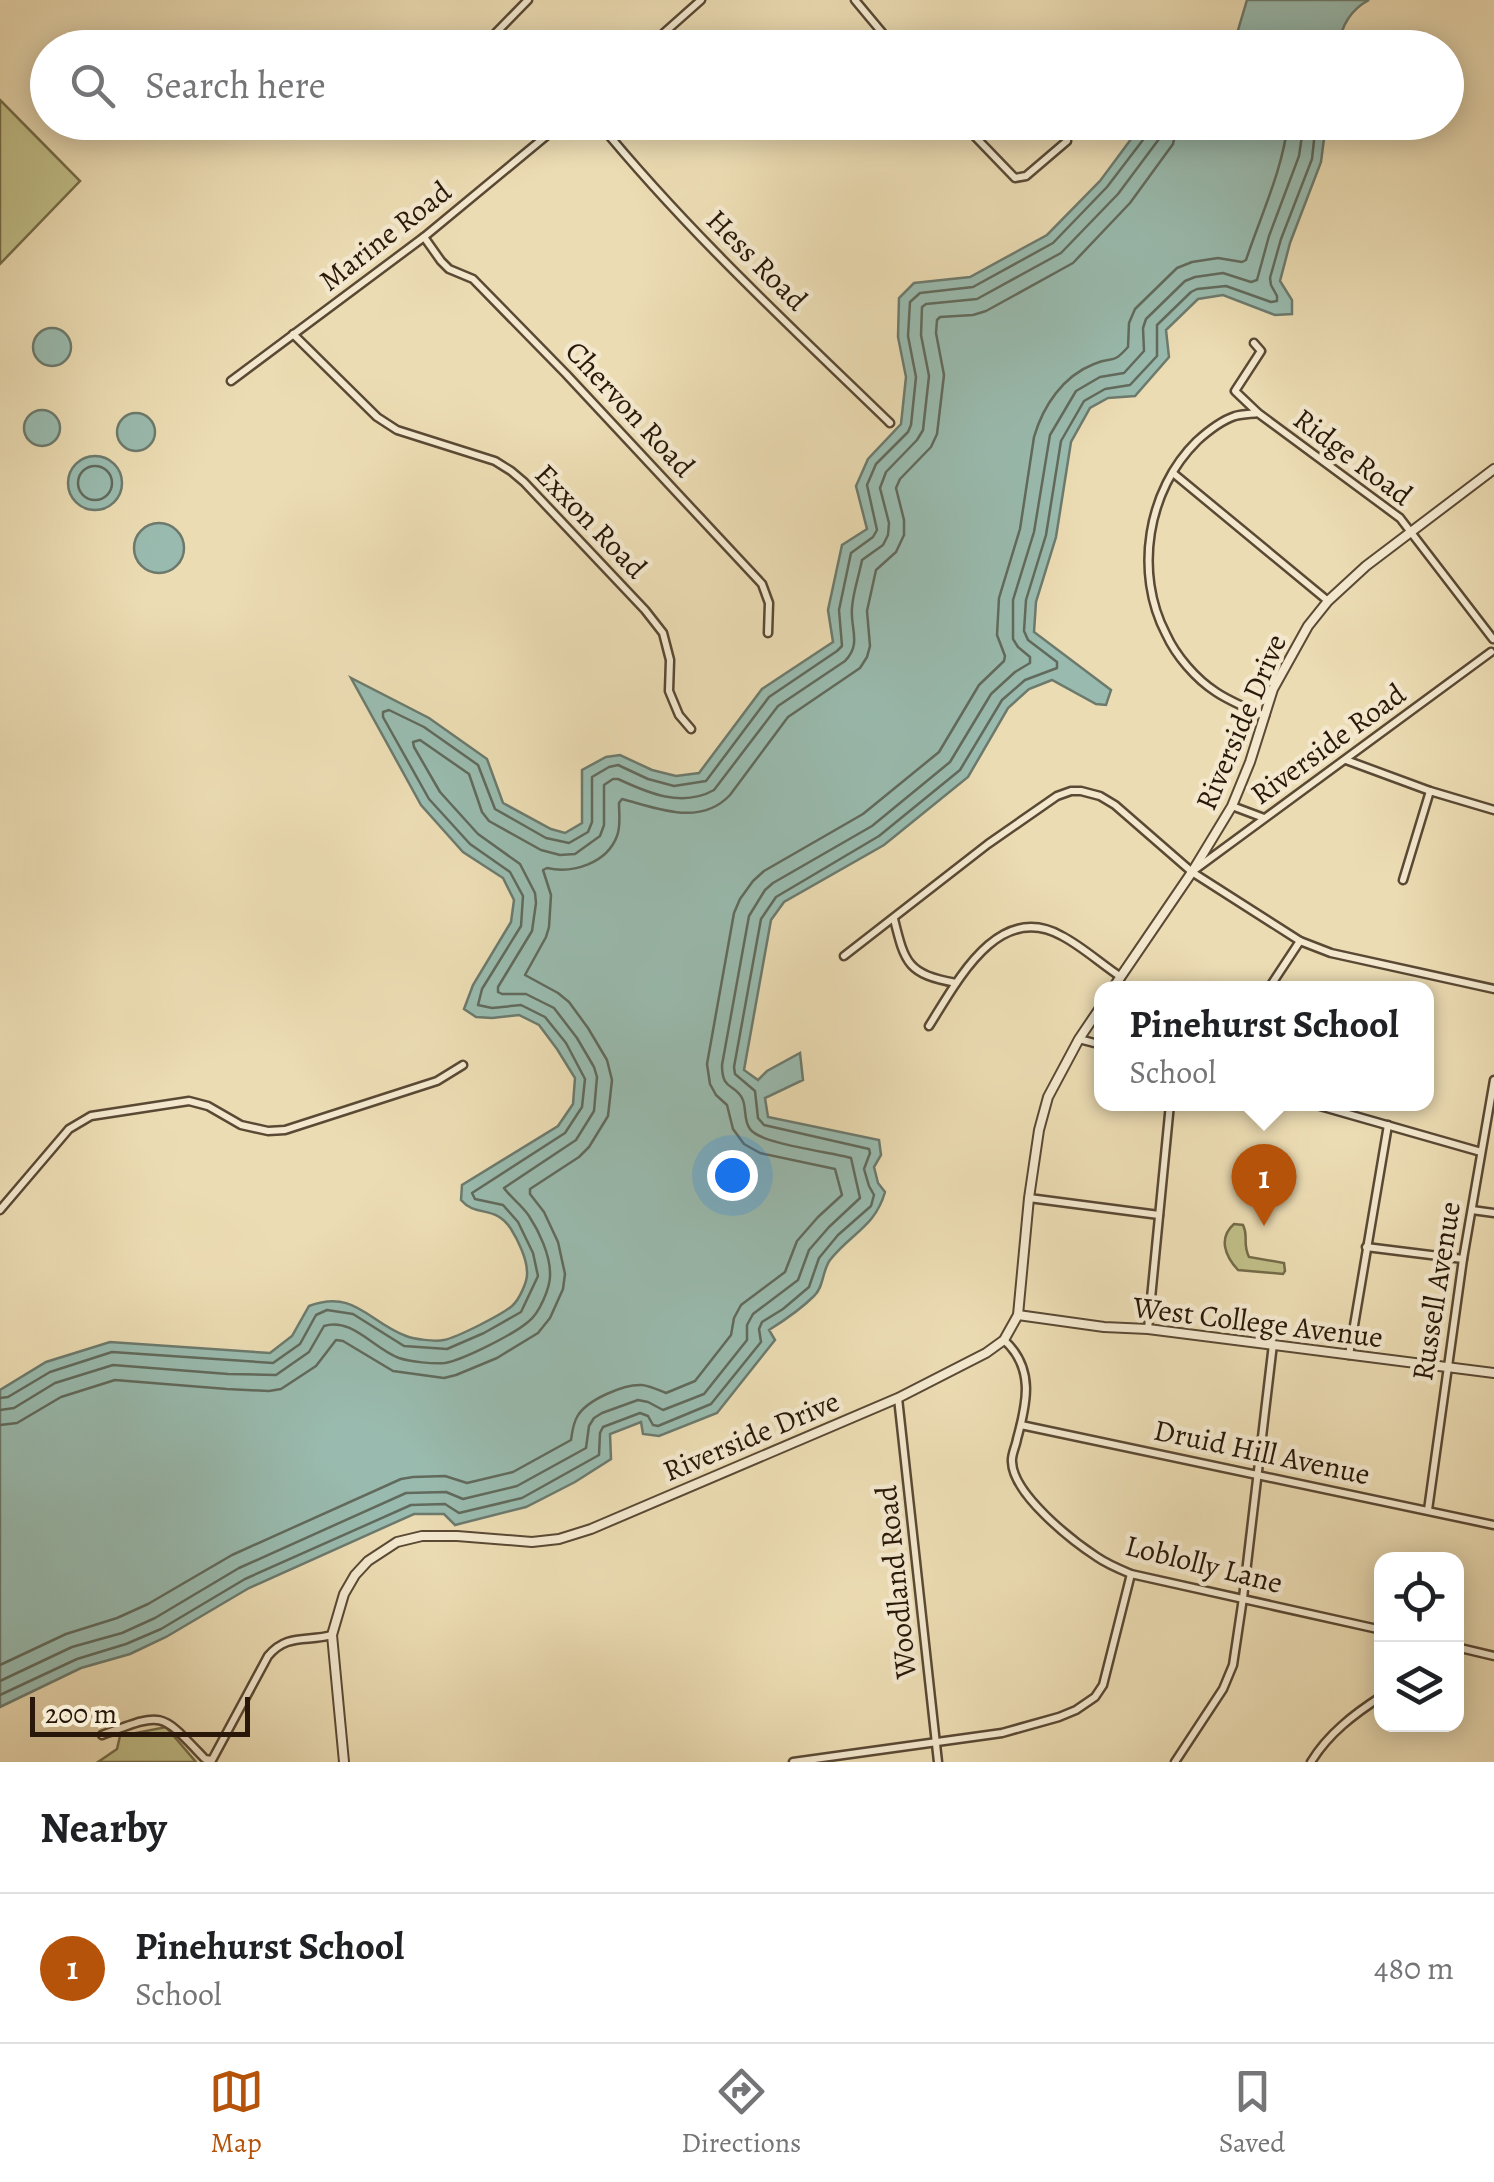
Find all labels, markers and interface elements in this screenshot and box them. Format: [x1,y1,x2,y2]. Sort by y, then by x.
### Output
search box [30,30,1464,140]
icon: search [65,58,120,113]
text: Search here [145,59,326,111]
street label: Marine Road [311,171,460,300]
street label: Hess Road [698,201,817,320]
street label: Chervon Road [556,332,704,486]
street label: Ridge Road [1285,399,1421,515]
street label: Exxon Road [526,455,657,588]
street label: Riverside Drive [1186,628,1296,816]
street label: Riverside Road [1242,674,1414,814]
popup [1094,981,1434,1111]
text: Pinehurst School [1129,998,1399,1050]
text: School [1129,1050,1216,1094]
pin: 1 [1232,1144,1296,1226]
your location [707,1150,758,1201]
street label: Russell Avenue [1402,1198,1470,1384]
street label: West College Avenue [1130,1287,1385,1357]
street label: Riverside Drive [657,1381,845,1491]
street label: Druid Hill Avenue [1150,1410,1374,1494]
street label: Woodland Road [866,1483,926,1682]
street label: Loblolly Lane [1121,1525,1287,1603]
map controls [1374,1552,1464,1732]
button: locate [1374,1552,1464,1642]
button: layers [1374,1642,1464,1732]
scale bar [30,1692,250,1736]
text: 200 m [45,1695,117,1733]
text: Nearby [40,1799,167,1856]
text: Pinehurst School [135,1920,404,1972]
text: 1 [67,1946,78,1990]
text: 480 m [1374,1946,1454,1990]
text: School [135,1972,222,2016]
tab: Map [209,2064,264,2162]
tab: Directions [681,2064,801,2162]
tab: Saved [1219,2064,1285,2162]

